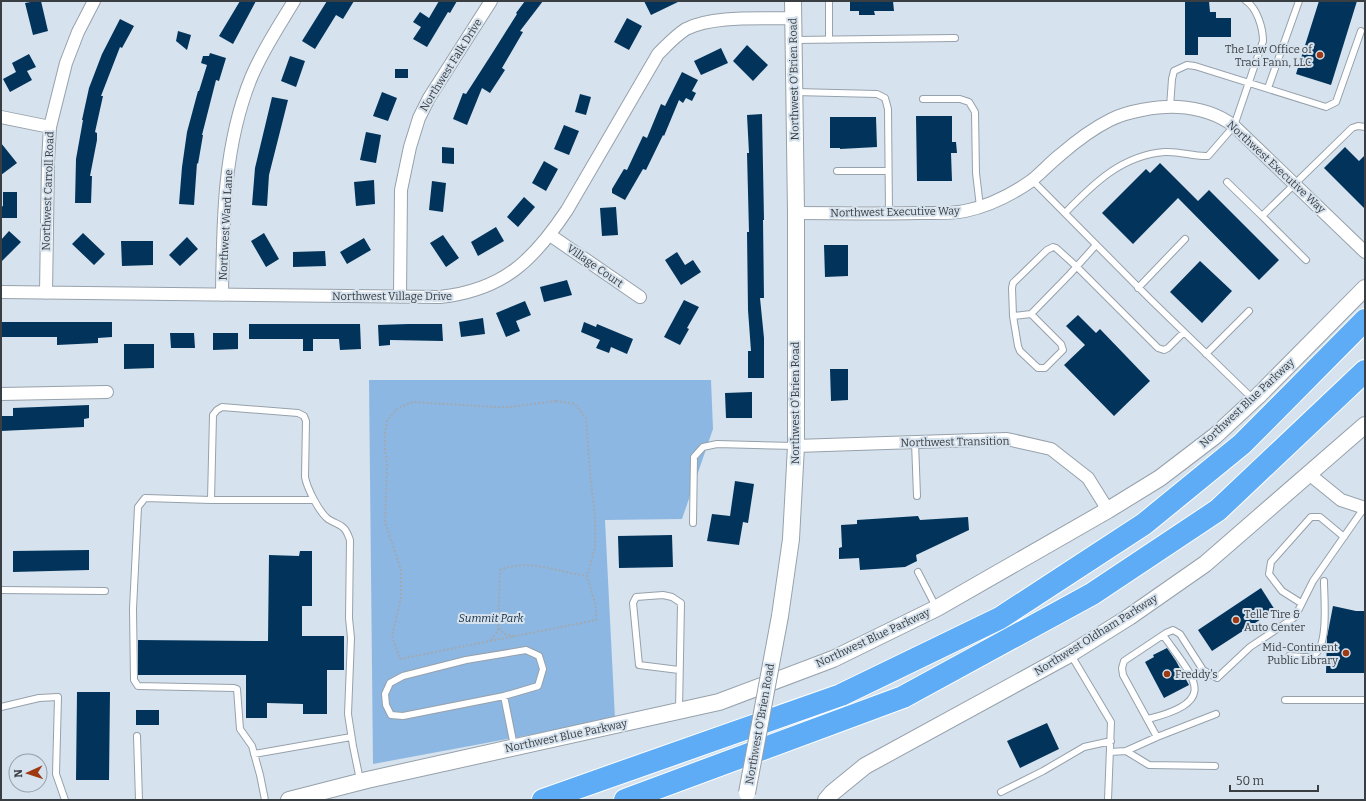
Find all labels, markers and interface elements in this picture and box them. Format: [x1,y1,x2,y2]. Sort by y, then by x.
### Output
street label: Northwest Falk Drive [417,16,485,114]
street label: Northwest O'Brien Road [786,17,802,140]
place label: The Law Office of Traci Fann, LLC [1225,43,1313,69]
marker: The Law Office of Traci Fann, LLC [1315,50,1325,60]
street label: Northwest Executive Way [1224,118,1328,216]
street label: Northwest Carroll Road [39,131,57,251]
street label: Northwest Ward Lane [217,169,235,281]
street label: Northwest Executive Way [830,204,960,220]
street label: Village Court [564,242,626,290]
street label: Northwest Village Drive [332,290,452,303]
street label: Northwest O'Brien Road [789,341,802,464]
street label: Northwest Blue Parkway [1197,356,1297,450]
street label: Northwest Transition [900,435,1010,449]
street label: Northwest Oldham Parkway [1032,592,1160,678]
street label: Northwest Blue Parkway [814,606,932,670]
place label: Telle Tire & Auto Center [1244,608,1305,634]
park label: Summit Park [459,612,525,625]
marker: Telle Tire & Auto Center [1231,615,1241,625]
place label: Mid-Continent Public Library [1262,641,1338,667]
marker: Mid-Continent Public Library [1341,648,1351,658]
street label: Northwest O'Brien Road [743,662,777,786]
place label: Freddy's [1175,668,1218,681]
marker: Freddy's [1162,669,1172,679]
street label: Northwest Blue Parkway [504,717,628,755]
north arrow [8,753,48,793]
scale bar [1230,767,1318,793]
text: N [12,768,25,778]
text: 50 m [1236,774,1265,788]

